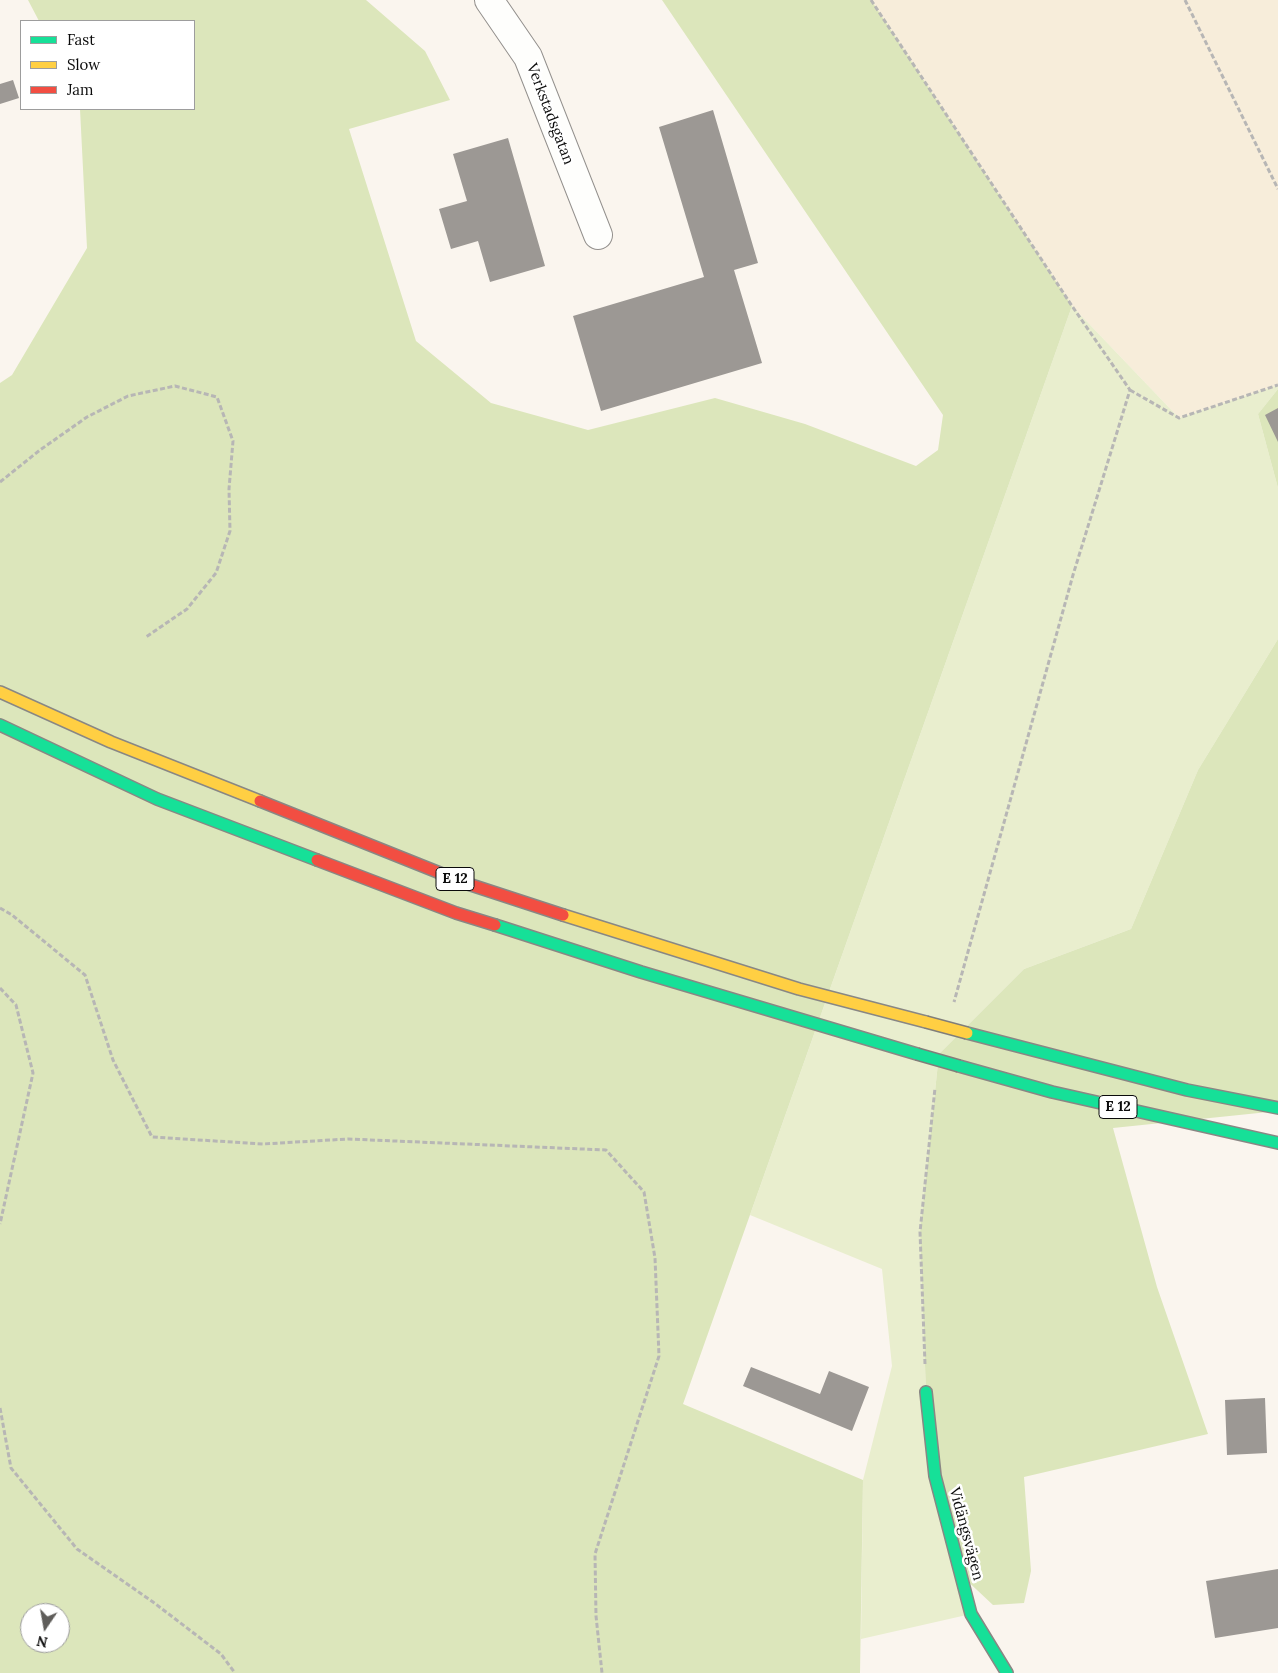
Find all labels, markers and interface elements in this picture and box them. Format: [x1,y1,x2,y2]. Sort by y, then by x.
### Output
legend [20,20,195,110]
text: Fast [67,30,95,49]
text: Slow [67,55,100,74]
street label: Verkstadsgatan [522,61,578,167]
text: Jam [67,80,94,99]
road number: E 12 [436,868,474,891]
road number: E 12 [1099,1096,1137,1118]
street label: Vidängsvägen [945,1486,987,1582]
north arrow [20,1603,70,1653]
text: N [35,1632,49,1652]

